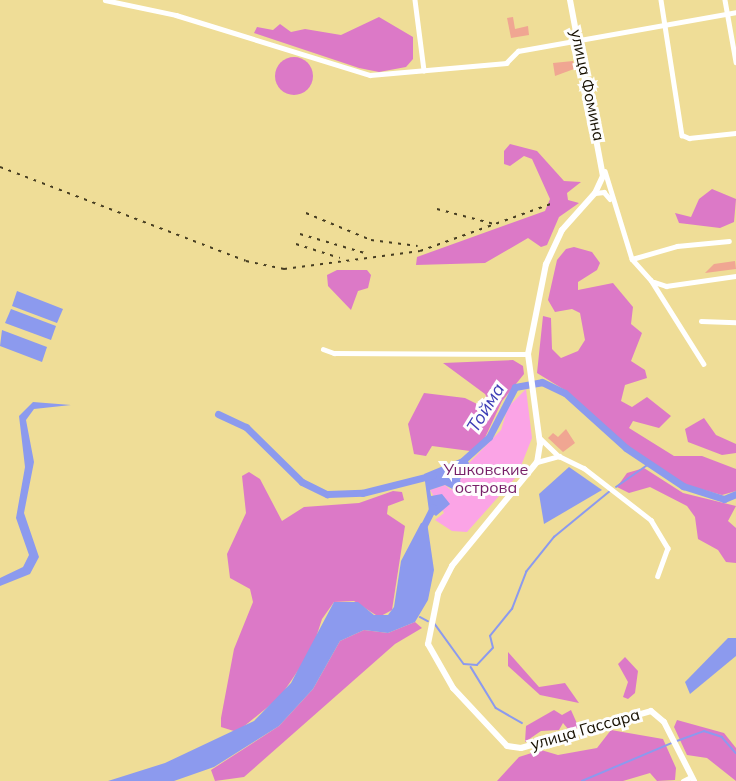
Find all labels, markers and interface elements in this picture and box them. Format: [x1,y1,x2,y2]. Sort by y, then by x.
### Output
street label: улица Фомина [567,27,609,143]
water label: Тойма [463,379,509,437]
park label: Ушковские острова [444,459,528,497]
street label: улица Гассара [528,704,642,754]

